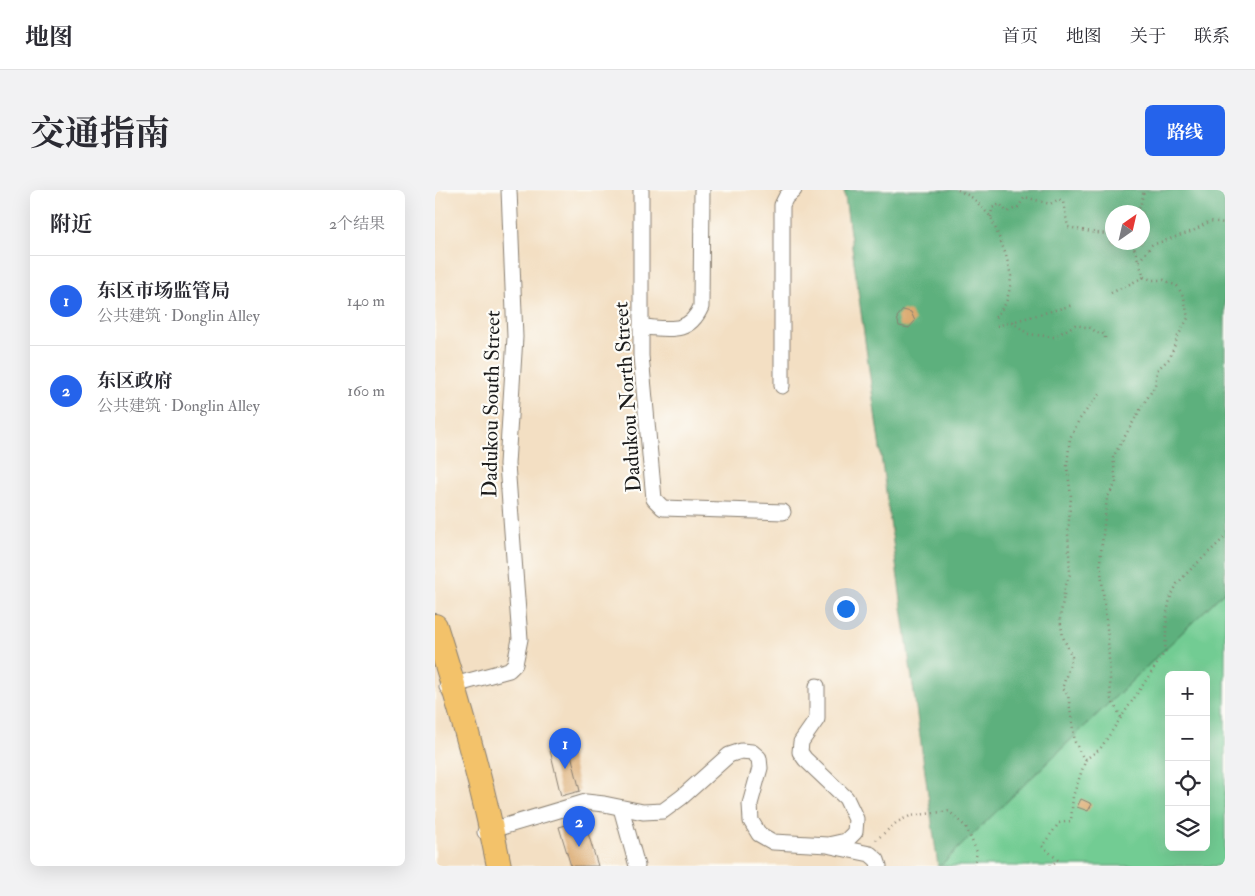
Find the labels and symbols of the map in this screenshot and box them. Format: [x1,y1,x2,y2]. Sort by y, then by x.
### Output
north arrow [1105,205,1150,250]
street label: Dadukou North Street [607,301,648,493]
street label: Dadukou South Street [476,310,507,498]
your location [833,596,859,622]
pin: 1 [549,728,581,769]
pin: 2 [563,806,595,847]

